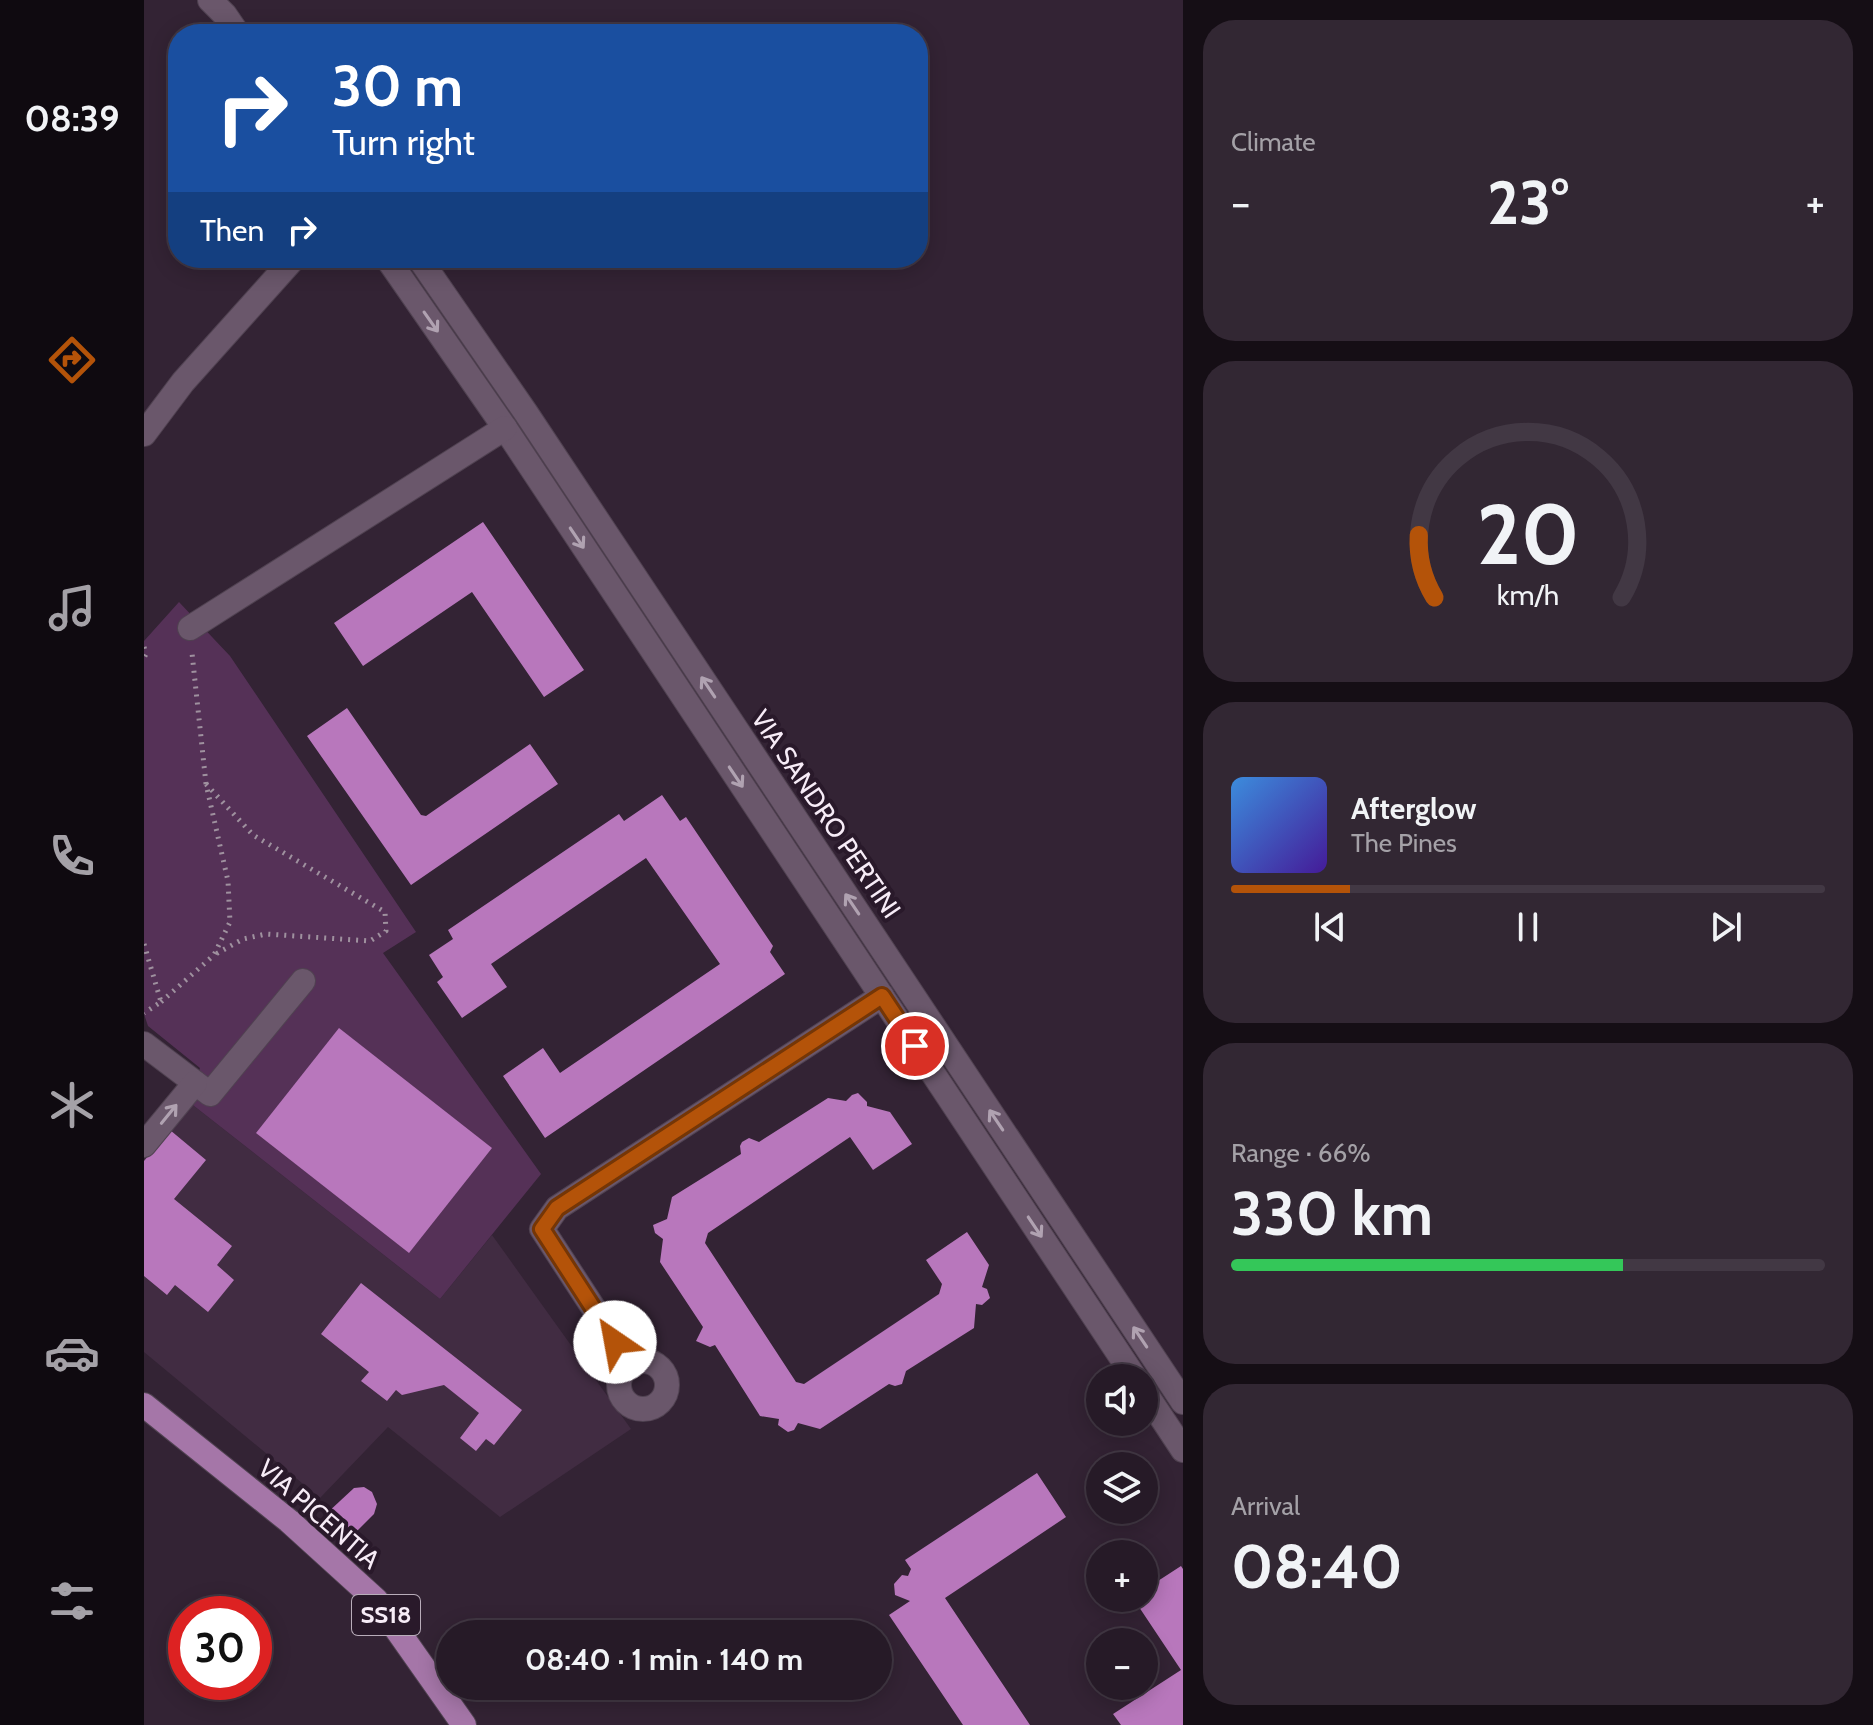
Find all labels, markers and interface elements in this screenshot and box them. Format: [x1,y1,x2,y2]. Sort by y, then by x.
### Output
text: 30 m [332,52,463,120]
icon: right [200,56,304,160]
text: 08:39 [25,96,119,140]
text: Turn right [332,120,475,164]
text: Climate [1231,126,1316,158]
text: 23° [1487,166,1569,239]
text: − [1231,176,1250,229]
text: + [1806,176,1825,229]
icon: right [280,208,324,252]
text: Then [200,212,264,249]
one-way arrow [423,311,439,333]
icon: directions [44,332,100,388]
text: 20 [1477,483,1579,584]
one-way arrow [569,526,585,548]
text: km/h [1497,577,1559,612]
icon: music [44,580,100,636]
one-way arrow [700,676,716,699]
street label: VIA SANDRO PERTINI [744,704,908,924]
one-way arrow [728,766,745,788]
text: Afterglow [1351,790,1477,827]
text: The Pines [1351,827,1457,859]
icon: phone [44,828,100,884]
one-way arrow [844,893,860,916]
icon: previous [1308,905,1352,949]
icon: pause [1506,905,1550,949]
icon: next [1704,905,1748,949]
pin [881,1012,949,1080]
icon: arrive [893,1024,937,1068]
icon: climate [44,1077,100,1133]
one-way arrow [161,1104,178,1125]
one-way arrow [988,1110,1004,1132]
text: Range · 66% [1231,1137,1371,1169]
text: 330 km [1231,1177,1433,1250]
one-way arrow [1027,1216,1043,1238]
position arrow [573,1300,657,1384]
icon: car [44,1325,100,1381]
one-way arrow [1132,1326,1148,1349]
map controls [1086,1364,1158,1700]
button: sound [1086,1364,1158,1436]
street label: VIA PICENTIA [251,1452,387,1576]
button: layers [1086,1452,1158,1524]
text: Arrival [1231,1490,1300,1522]
text: 08:40 [1231,1530,1403,1603]
button: + [1086,1540,1158,1612]
icon: filters [44,1573,100,1629]
road number: SS18 [352,1595,420,1635]
speed limit sign: 30 [168,1596,272,1700]
button: − [1086,1628,1158,1700]
text: 08:40 · 1 min · 140 m [525,1641,803,1678]

